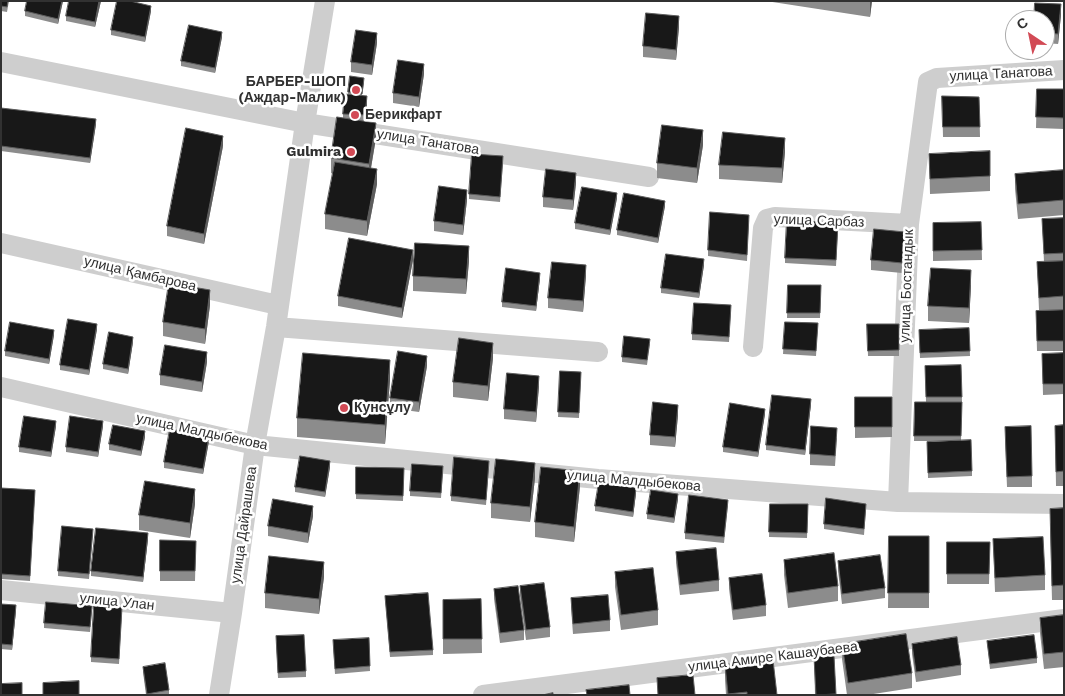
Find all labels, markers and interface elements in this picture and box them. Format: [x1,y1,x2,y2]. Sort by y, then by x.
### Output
north arrow [1005,10,1055,60]
text: С [1014,14,1031,33]
street label: улица Танатова [949,63,1053,85]
place label: БАРБЕР-ШОП (Аждар-Малик) [238,74,346,106]
marker: БАРБЕР-ШОП (Аждар-Малик) [350,84,362,96]
place label: Берикфарт [365,107,442,123]
marker: Берикфарт [349,109,361,121]
street label: улица Танатова [376,126,480,158]
place label: Gulmira [286,144,341,160]
marker: Gulmira [345,146,357,158]
street label: улица Сарбаз [773,211,865,231]
street label: улица Бостандык [897,229,917,343]
street label: улица Қамбарова [82,253,198,295]
place label: Кунсұлу [354,400,411,416]
marker: Кунсұлу [338,402,350,414]
street label: улица Малдыбекова [135,410,269,454]
street label: улица Дайрашева [227,465,261,585]
street label: улица Малдыбекова [566,467,702,495]
street label: улица Улан [79,590,155,614]
street label: улица Амире Кашаубаева [687,638,859,676]

